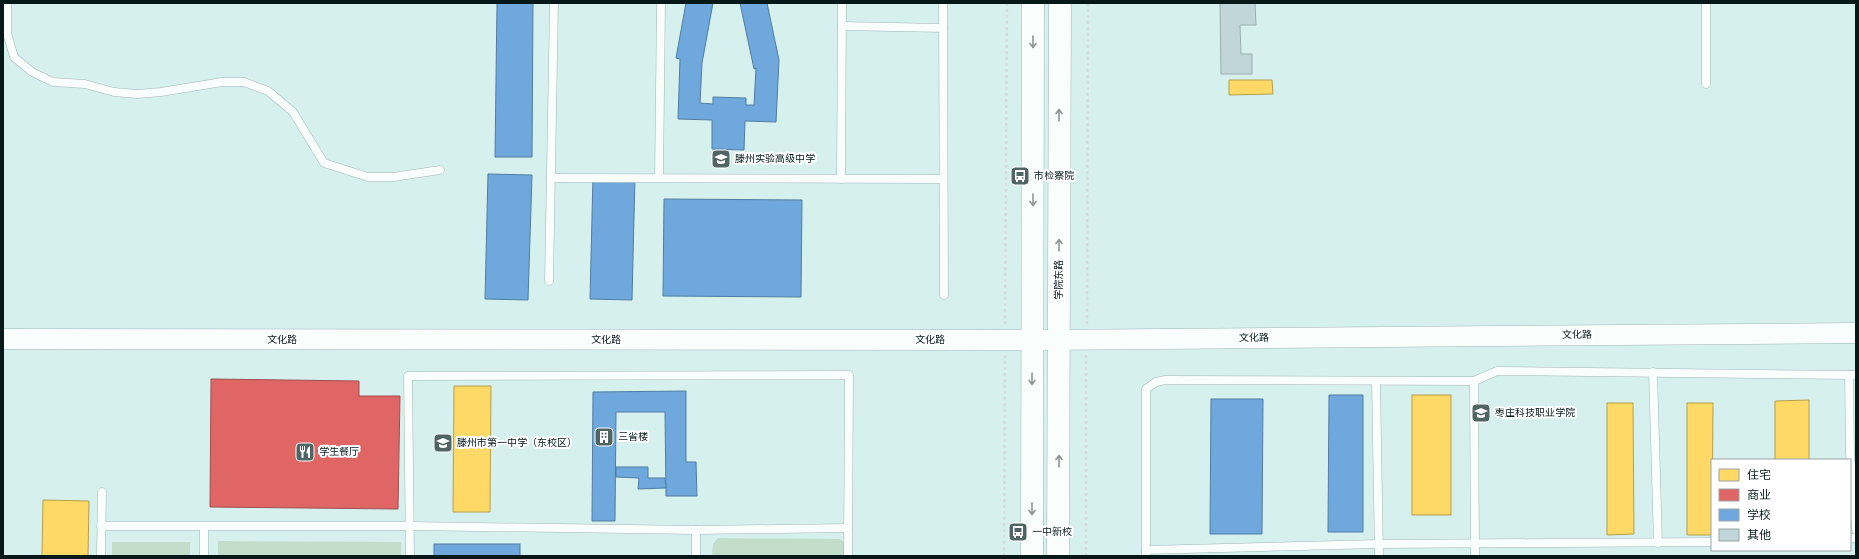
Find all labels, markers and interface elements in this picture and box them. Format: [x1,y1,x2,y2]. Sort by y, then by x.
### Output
one-way arrow [1029,35,1037,48]
one-way arrow [1055,109,1063,122]
school or university icon: 滕州实验高级中学 [710,148,732,170]
place label: 滕州实验高级中学 [735,153,815,165]
bus stop icon: 市检察院 [1009,165,1031,187]
place label: 市检察院 [1034,170,1074,182]
one-way arrow [1029,193,1037,206]
one-way arrow [1055,239,1063,252]
street label: 学院东路 [1053,260,1065,300]
street label: 文化路 [1562,329,1592,341]
street label: 文化路 [1239,332,1269,344]
street label: 文化路 [267,334,297,346]
street label: 文化路 [591,334,621,346]
street label: 文化路 [915,334,945,346]
one-way arrow [1028,372,1036,385]
school or university icon: 枣庄科技职业学院 [1470,402,1492,424]
place label: 枣庄科技职业学院 [1494,407,1575,419]
building icon: 三省楼 [593,426,615,448]
place label: 三省楼 [618,431,648,443]
school or university icon: 滕州市第一中学（东校区） [432,432,454,454]
place label: 滕州市第一中学（东校区） [457,437,577,449]
restaurant icon: 学生餐厅 [294,441,316,463]
place label: 学生餐厅 [319,446,359,458]
one-way arrow [1055,455,1063,468]
legend [1711,459,1851,551]
text: 住宅 [1747,468,1771,482]
text: 商业 [1747,488,1771,502]
one-way arrow [1028,502,1036,515]
text: 学校 [1747,508,1771,522]
bus stop icon: 一中新校 [1007,521,1029,543]
place label: 一中新校 [1032,526,1072,538]
text: 其他 [1747,528,1771,542]

